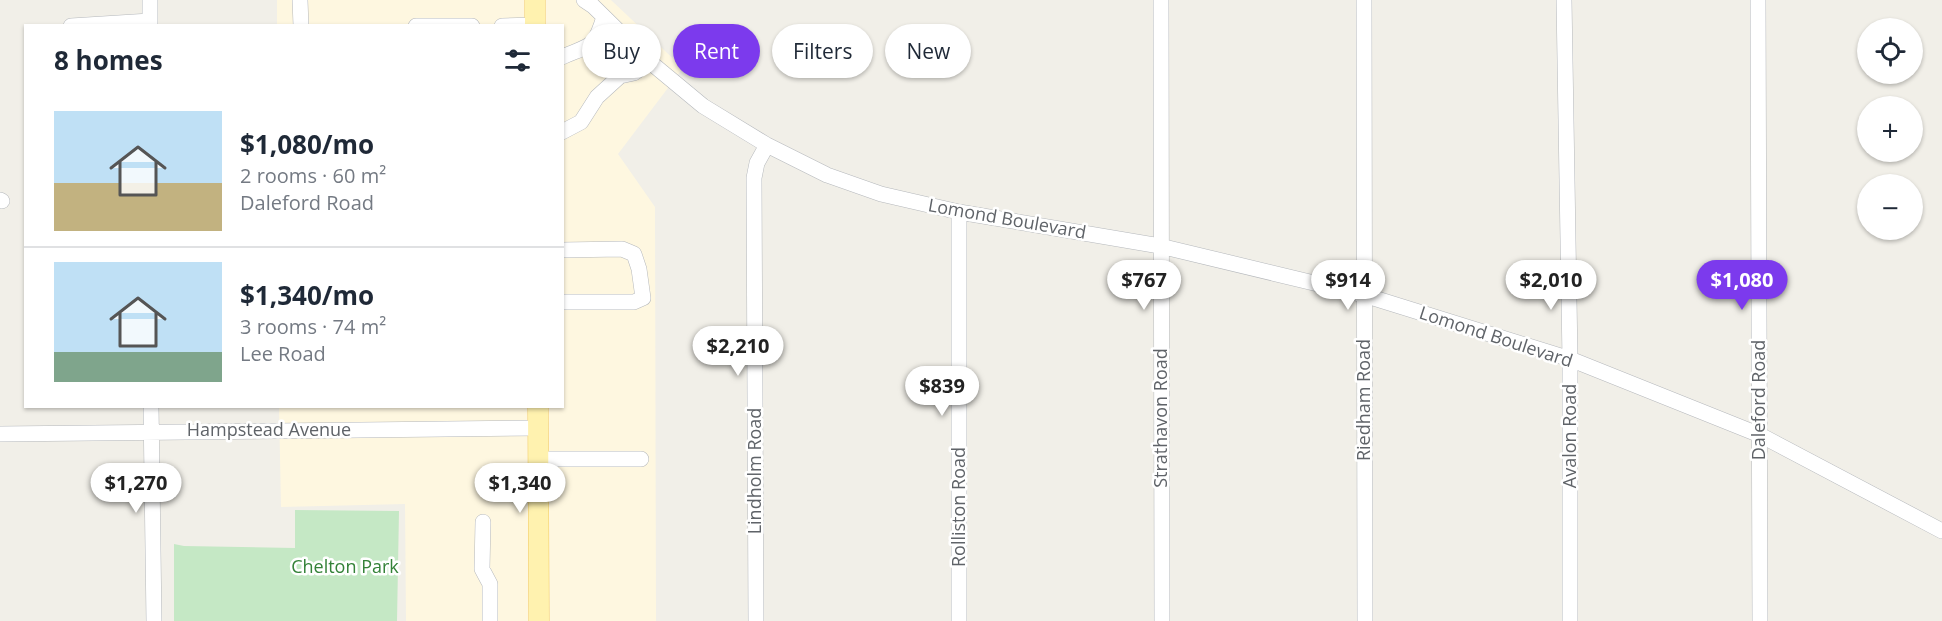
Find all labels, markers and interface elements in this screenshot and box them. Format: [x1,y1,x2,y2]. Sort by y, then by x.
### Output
map controls [1857,18,1923,240]
button: locate [1857,18,1923,84]
chip: Buy [582,24,661,78]
chip: Rent [673,24,760,78]
chip: Filters [772,24,873,78]
chip: New [885,24,971,78]
text: 8 homes [54,42,163,78]
icon: filters [501,44,534,77]
button: + [1857,96,1923,162]
text: $1,080/mo [240,126,374,162]
icon: home [102,135,174,207]
text: 2 rooms · 60 m² [240,162,386,189]
button: − [1857,174,1923,240]
text: Daleford Road [240,189,374,216]
street label: Lomond Boulevard [926,192,1088,244]
pin: $767 [1108,260,1180,311]
pin: $914 [1312,260,1384,311]
pin: $2,010 [1502,260,1600,311]
pin: $1,080 [1693,260,1791,311]
text: $767 [1121,266,1167,293]
text: $914 [1325,266,1371,293]
text: $2,010 [1520,266,1582,293]
text: $1,080 [1711,266,1773,293]
text: $1,340/mo [240,277,374,313]
icon: home [102,286,174,358]
street label: Lomond Boulevard [1417,300,1576,372]
text: 3 rooms · 74 m² [240,313,386,340]
pin: $2,210 [689,326,787,377]
text: $2,210 [707,332,769,359]
street label: Riedham Road [1351,339,1375,461]
text: Lee Road [240,340,326,367]
street label: Daleford Road [1746,340,1770,460]
street label: Strathavon Road [1148,348,1172,488]
pin: $839 [906,366,978,417]
text: $839 [919,372,965,399]
street label: Avalon Road [1557,384,1581,488]
street label: Lindholm Road [742,408,766,534]
street label: Hampstead Avenue [187,417,351,441]
street label: Rolliston Road [946,447,970,567]
pin: $1,270 [87,463,185,514]
pin: $1,340 [471,463,569,514]
text: $1,270 [105,469,167,496]
text: $1,340 [489,469,551,496]
park label: Chelton Park [291,554,399,578]

